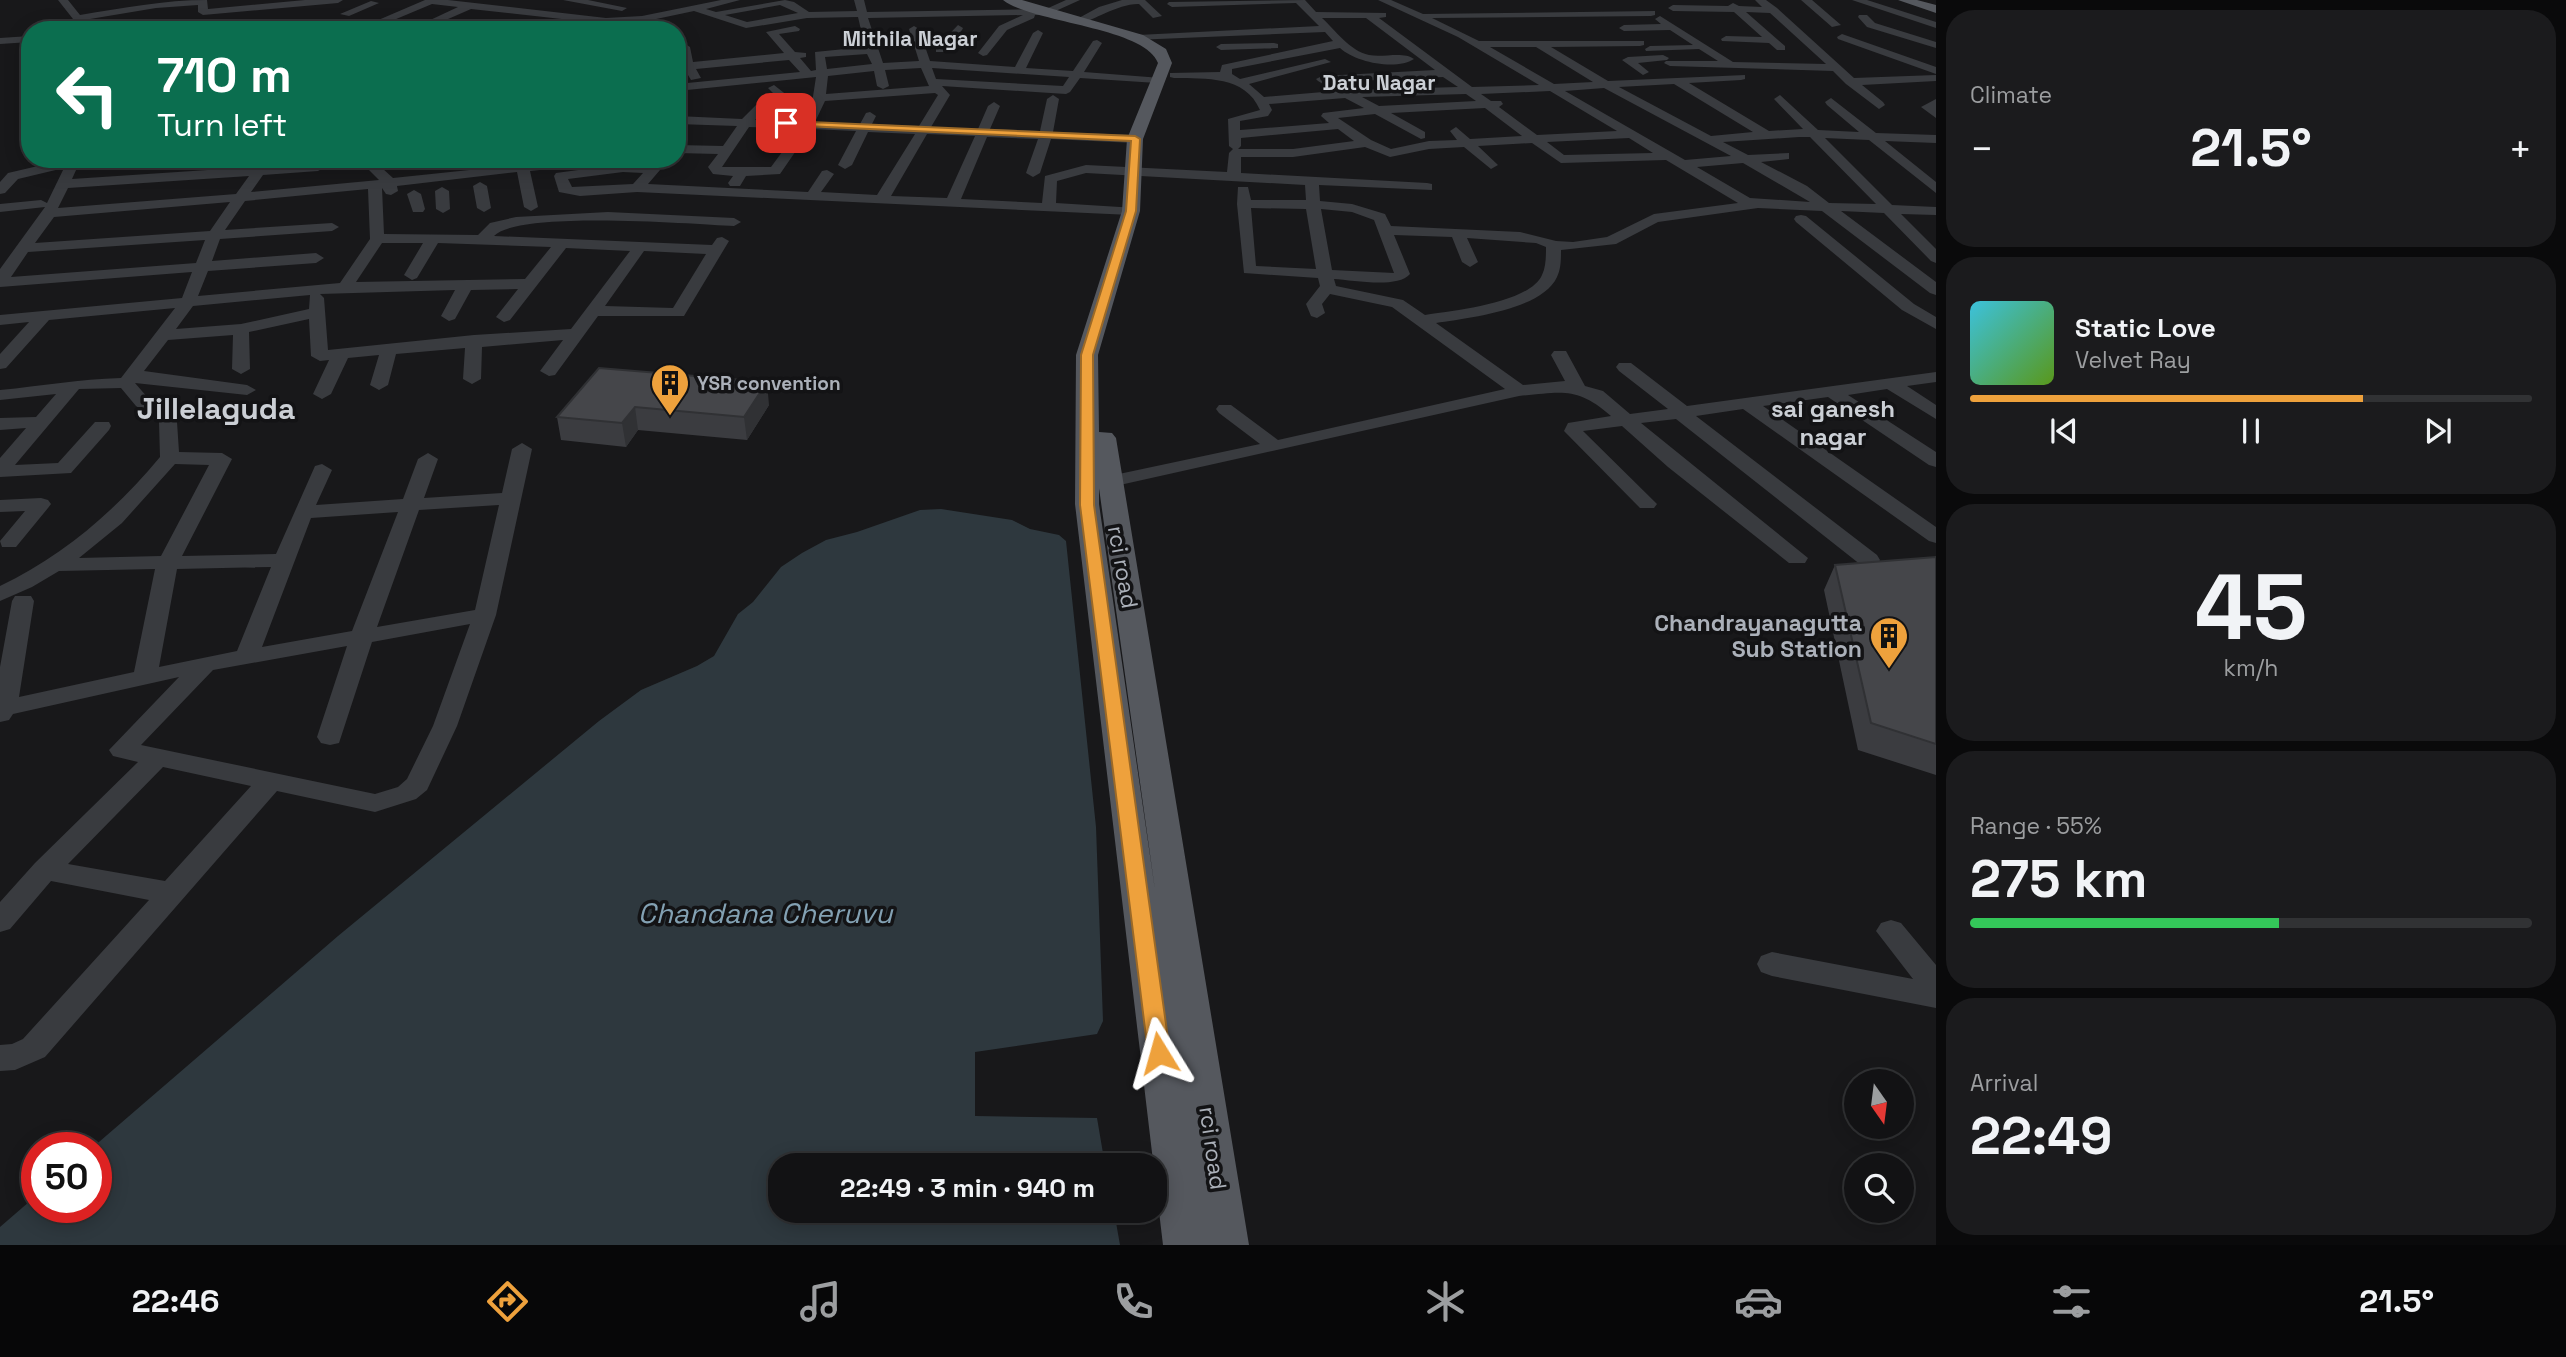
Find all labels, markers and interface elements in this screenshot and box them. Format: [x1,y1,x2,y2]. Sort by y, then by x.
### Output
district label: Mithila Nagar [842,25,978,52]
text: 710 m [157,44,292,106]
icon: left [42,49,133,140]
district label: Datu Nagar [1322,69,1436,96]
text: Climate [1970,80,2052,110]
pin [756,93,816,153]
icon: arrive [767,104,805,142]
text: Turn left [157,105,287,145]
text: 21.5° [2190,115,2312,181]
text: − [1970,125,1994,173]
text: + [2508,125,2532,173]
text: Static Love [2075,311,2216,345]
text: Velvet Ray [2075,345,2191,375]
building icon: YSR convention [649,362,691,417]
place label: YSR convention [697,371,841,396]
district label: Jillelaguda [137,389,295,428]
district label: sai ganesh nagar [1771,393,1895,452]
icon: previous [2045,412,2083,450]
icon: pause [2232,412,2270,450]
icon: next [2419,412,2457,450]
street label: rci road [1101,523,1145,611]
text: 45 [2195,549,2307,666]
place label: Chandrayanagutta Sub Station [1654,608,1862,664]
building icon: Chandrayanagutta Sub Station [1868,615,1910,670]
text: km/h [2224,653,2278,683]
text: Range · 55% [1970,811,2102,841]
text: 275 km [1970,846,2147,912]
water label: Chandana Cheruvu [638,895,894,931]
position arrow [1122,1016,1196,1090]
text: Arrival [1970,1068,2038,1098]
north arrow [1844,1069,1914,1139]
map controls [1844,1069,1914,1223]
text: 22:49 [1970,1103,2112,1169]
street label: rci road [1192,1104,1234,1192]
speed limit sign: 50 [21,1132,112,1223]
button: search [1844,1153,1914,1223]
text: 22:49 · 3 min · 940 m [840,1171,1095,1205]
icon: directions [483,1277,532,1326]
icon: music [796,1277,845,1326]
icon: phone [1109,1277,1158,1326]
icon: climate [1421,1277,1470,1326]
icon: car [1734,1277,1783,1326]
icon: filters [2047,1277,2096,1326]
text: 22:46 [132,1281,220,1321]
text: 21.5° [2359,1281,2434,1321]

